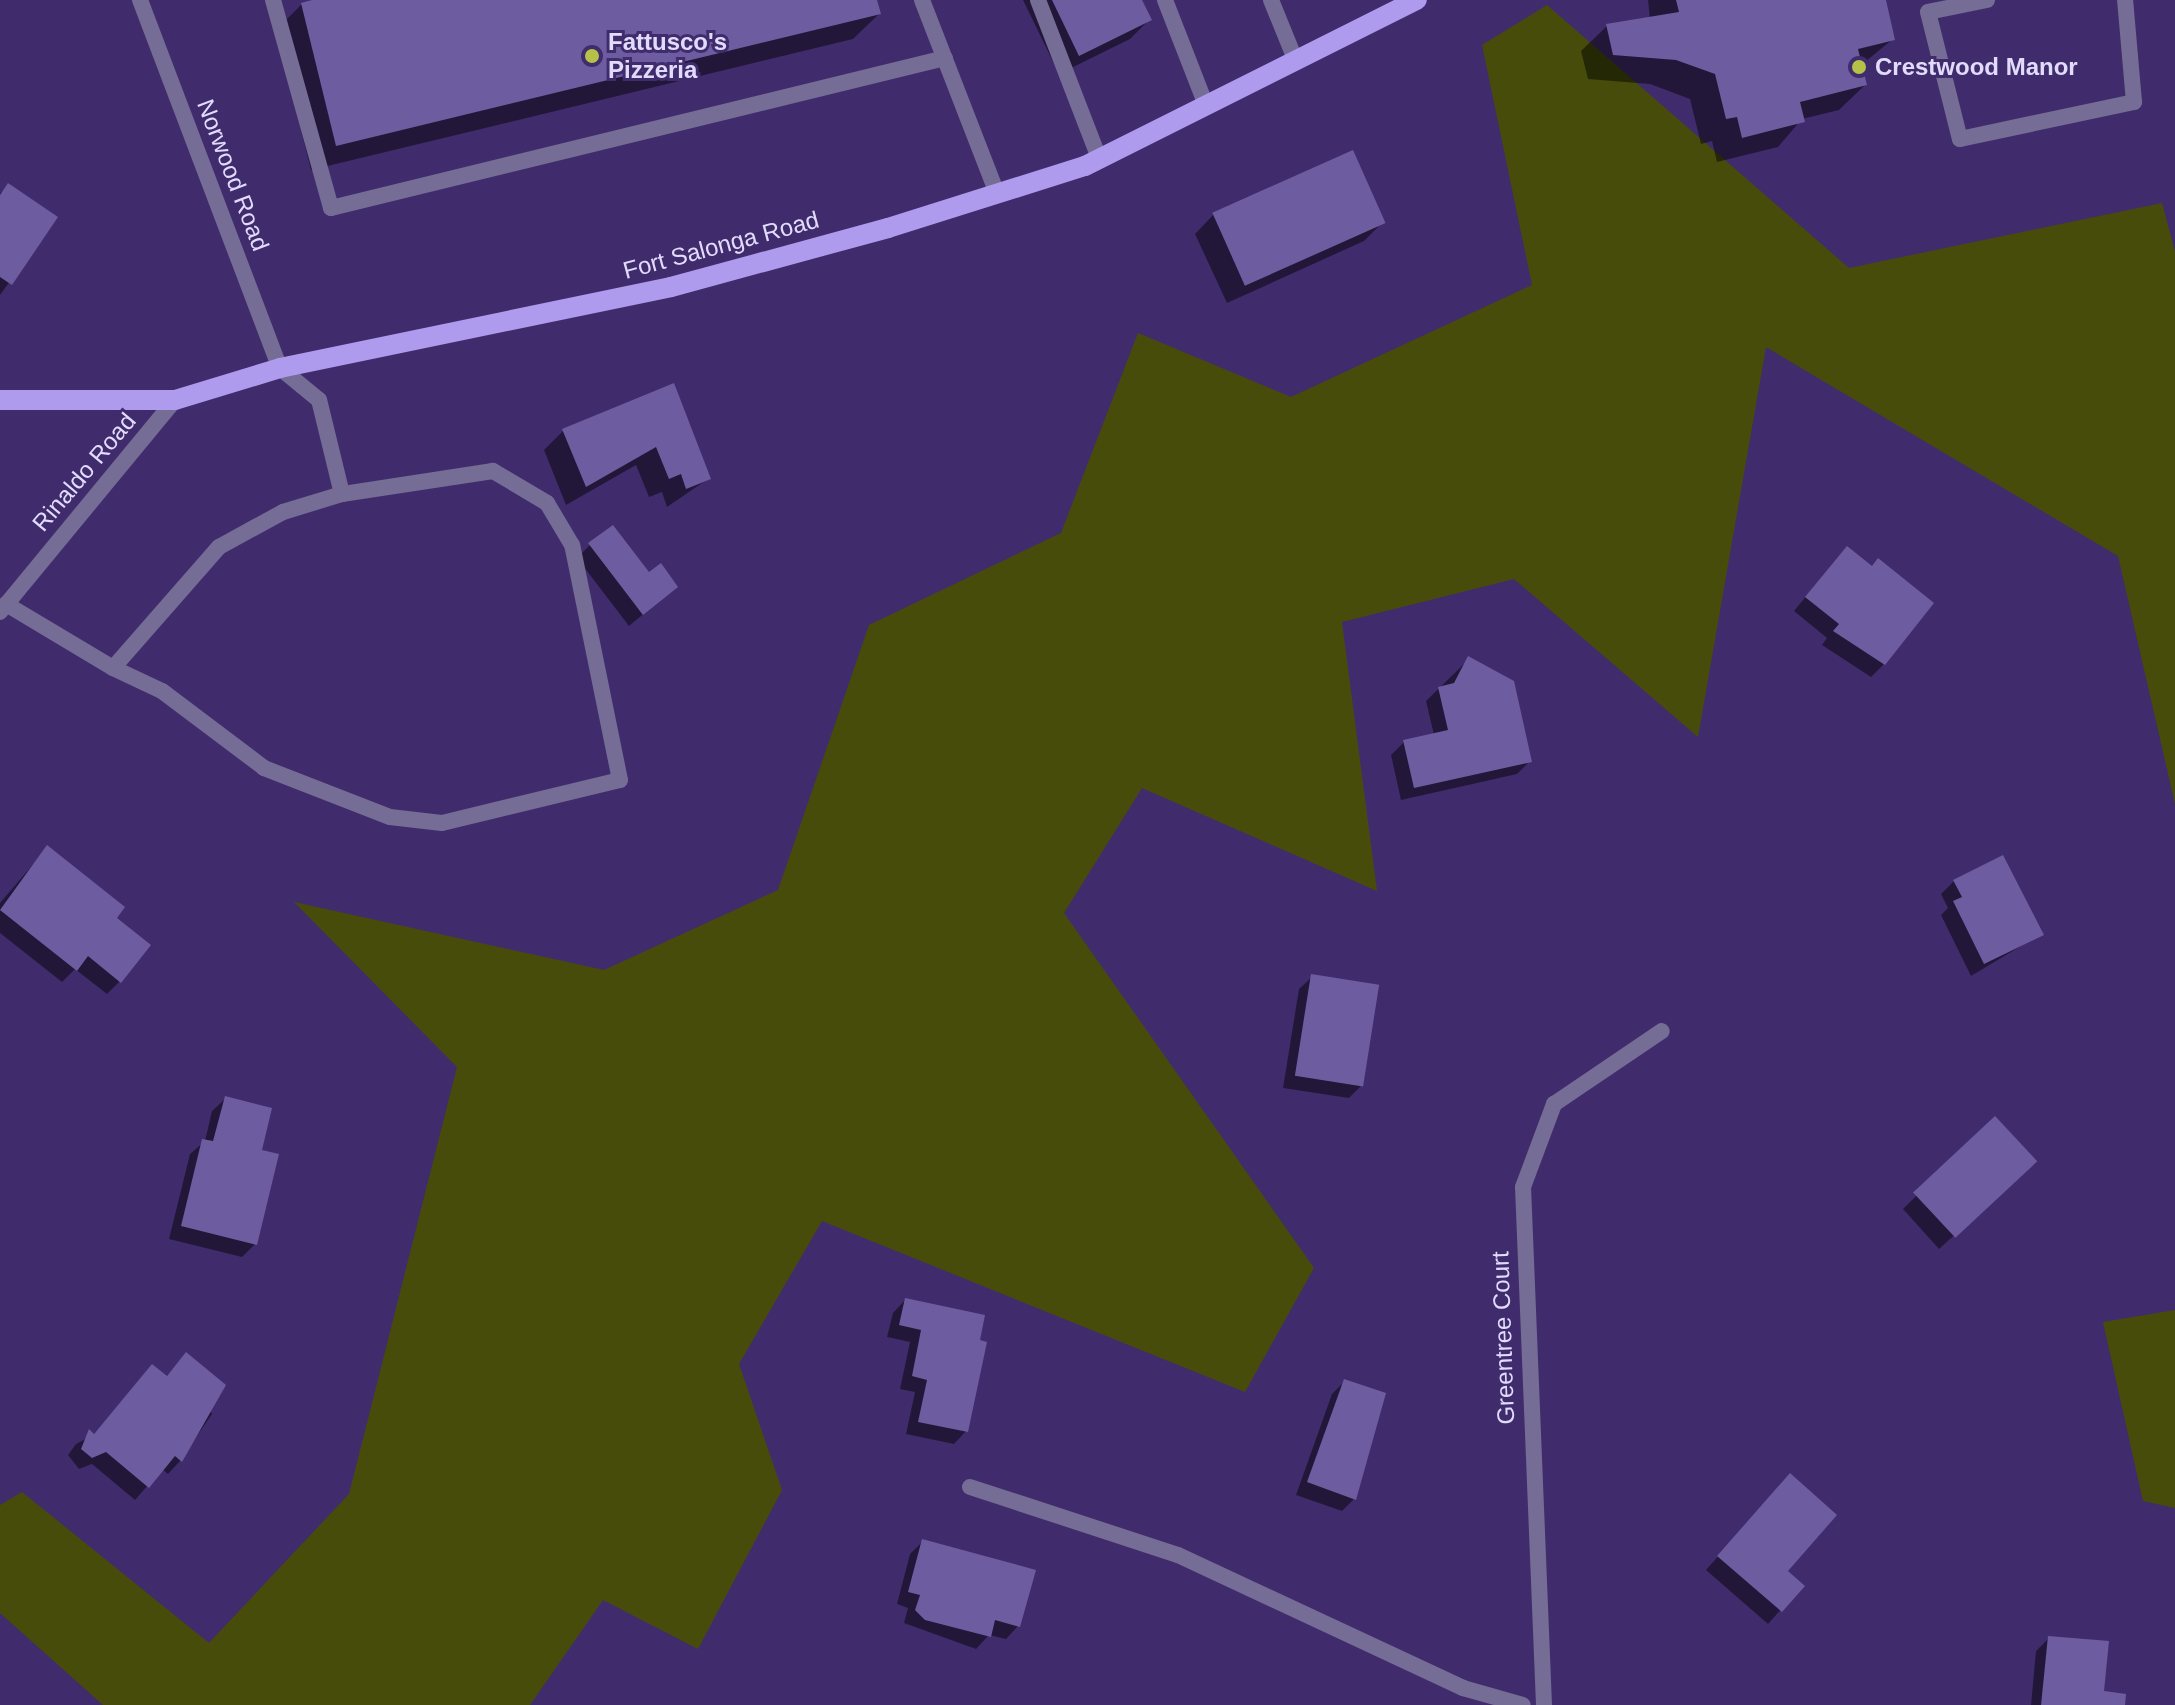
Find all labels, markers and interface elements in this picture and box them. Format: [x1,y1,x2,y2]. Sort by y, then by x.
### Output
place label: Fattusco's Pizzeria [608,28,727,84]
marker: Fattusco's Pizzeria [583,47,601,65]
place label: Crestwood Manor [1875,53,2078,81]
marker: Crestwood Manor [1850,58,1868,76]
street label: Norwood Road [191,95,275,255]
street label: Fort Salonga Road [620,205,822,285]
street label: Rinaldo Road [26,407,142,537]
street label: Greentree Court [1486,1251,1520,1425]

